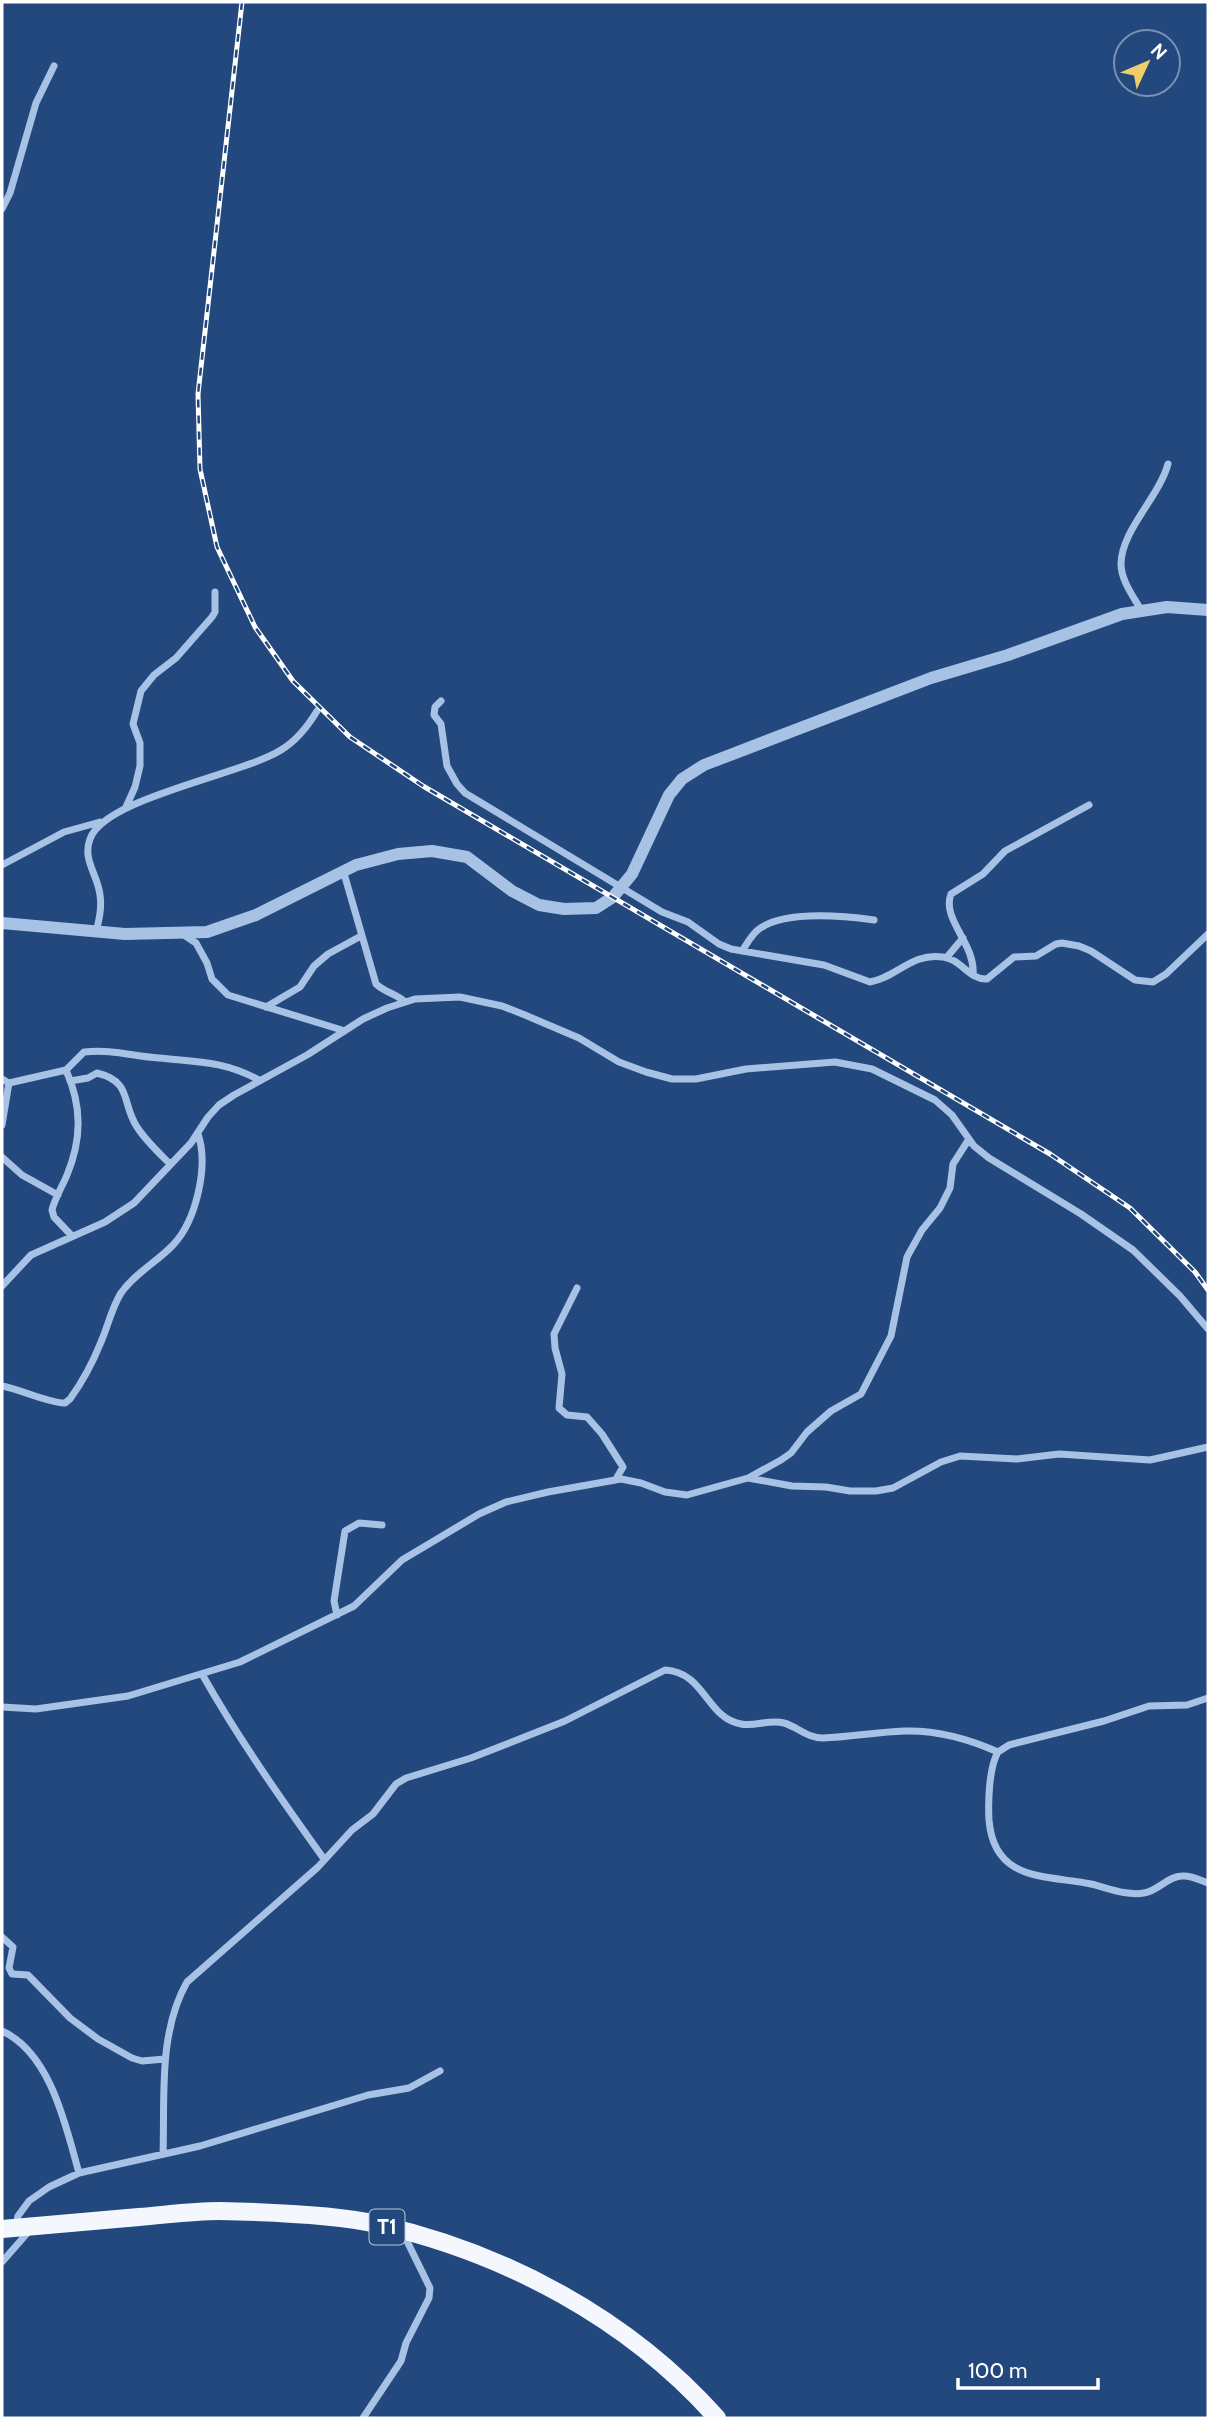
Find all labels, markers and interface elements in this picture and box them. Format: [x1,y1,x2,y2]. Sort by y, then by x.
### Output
north arrow [1112,28,1182,98]
text: N [1146,39,1172,64]
road number: T1 [370,2210,404,2244]
scale bar [958,2346,1098,2390]
text: 100 m [968,2358,1027,2383]

